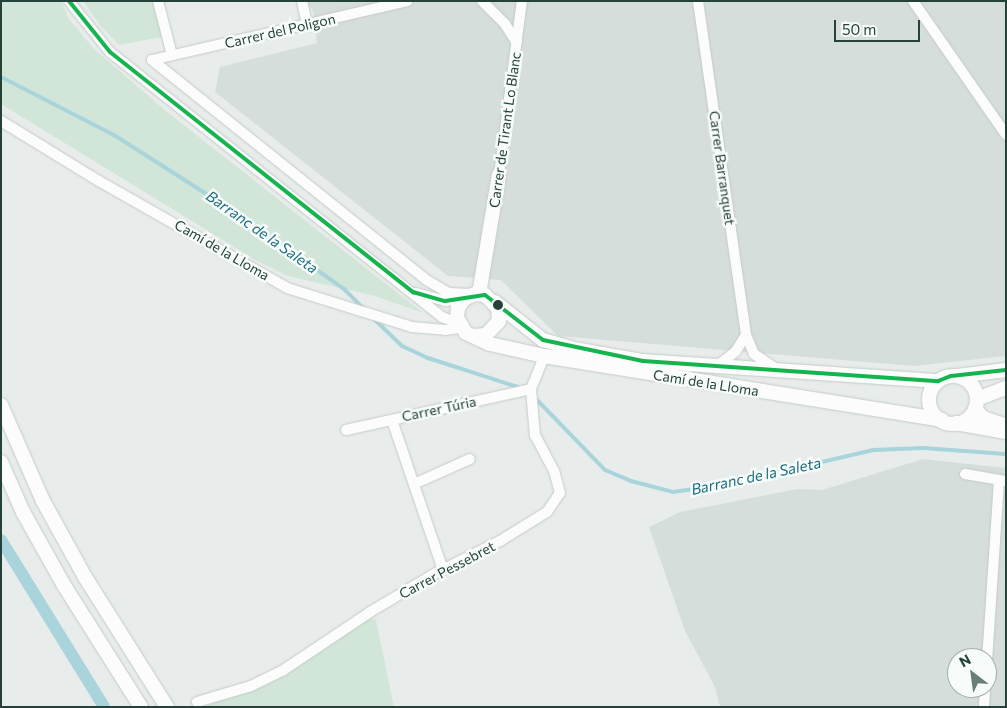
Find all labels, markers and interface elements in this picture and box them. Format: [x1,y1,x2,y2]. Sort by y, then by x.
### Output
street label: Carrer del Poligon [223,10,337,52]
scale bar [837,10,923,42]
text: 50 m [842,20,876,38]
street label: Carrer de Tirant Lo Blanc [486,51,524,209]
street label: Carrer Barranquet [706,110,738,226]
water label: Barranc de la Saleta [203,187,321,277]
street label: Camí de la Lloma [172,216,272,284]
unlabelled marker [493,300,503,310]
street label: Camí de la Lloma [652,366,760,400]
street label: Carrer Túria [400,393,478,425]
water label: Barranc de la Saleta [689,453,823,499]
street label: Carrer Pessebret [396,538,498,602]
north arrow [947,648,997,698]
text: N [956,650,974,670]

